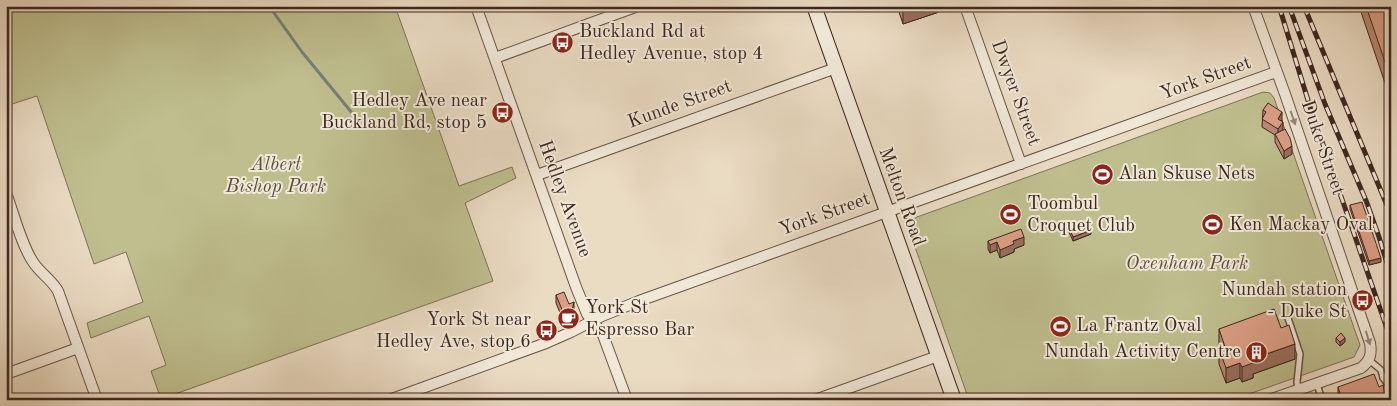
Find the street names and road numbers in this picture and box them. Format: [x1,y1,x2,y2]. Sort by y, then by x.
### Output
street label: Dwyer Street [987,38,1043,148]
street label: York Street [1158,54,1254,104]
street label: Kunde Street [625,77,735,133]
street label: Duke Street [1297,98,1347,198]
street label: Hedley Avenue [534,138,594,260]
street label: Melton Road [874,145,928,249]
street label: York Street [777,190,873,240]

